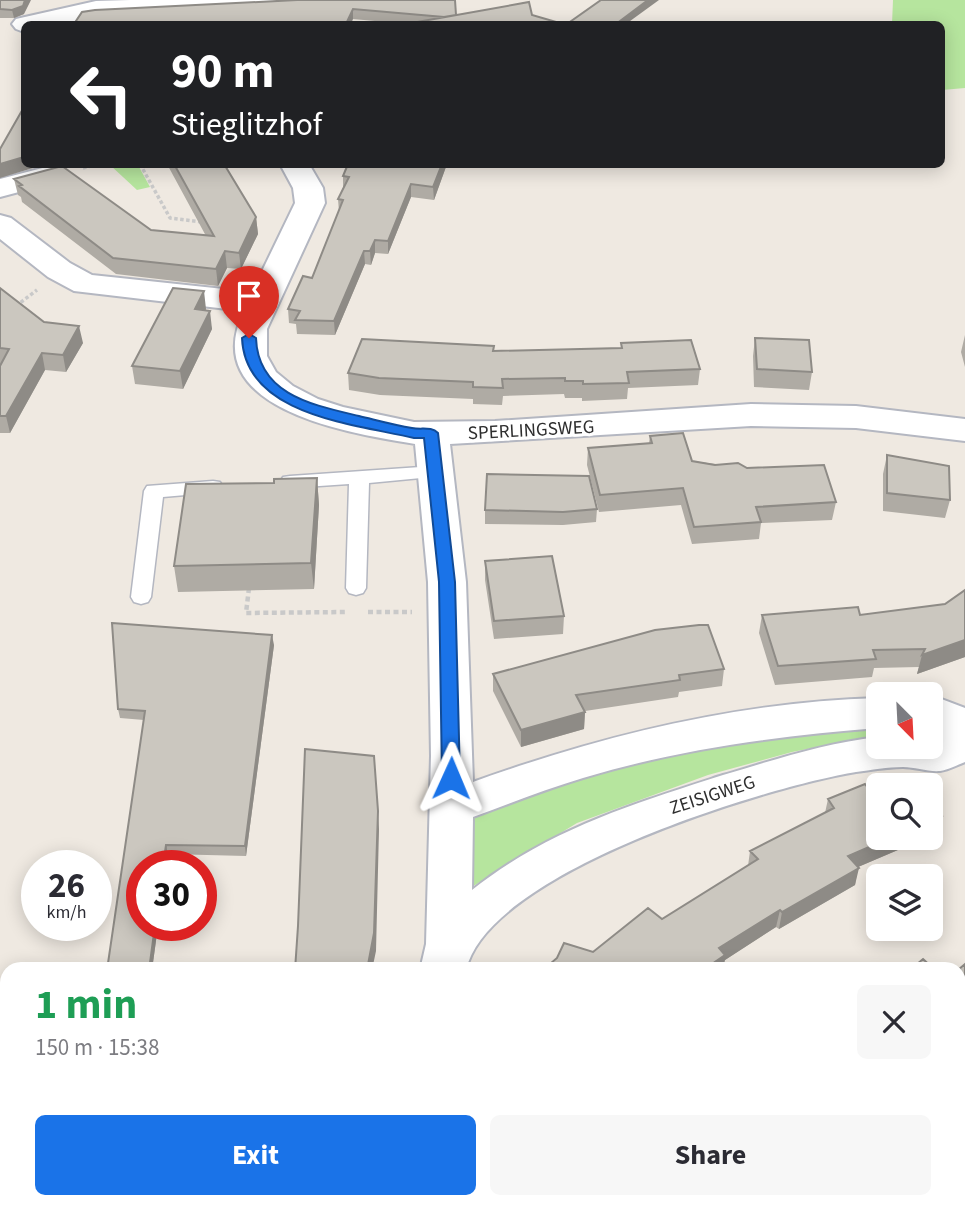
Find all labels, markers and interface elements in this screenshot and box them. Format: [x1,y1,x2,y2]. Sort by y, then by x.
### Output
text: 90 m [171,37,275,107]
icon: left [56,49,147,140]
text: Stieglitzhof [171,102,322,148]
pin [219,266,279,338]
icon: arrive [230,277,268,315]
street label: SPERLINGSWEG [467,414,595,447]
north arrow [866,682,943,760]
map controls [866,682,943,941]
position arrow [414,741,488,815]
street label: ZEISIGWEG [666,769,759,822]
button: search [866,773,943,850]
speed limit sign: 30 [126,850,217,941]
text: 26 [48,861,85,911]
button: layers [866,864,943,941]
text: km/h [47,900,86,925]
text: 1 min [35,975,137,1035]
button: close [857,985,931,1059]
text: 150 m · 15:38 [35,1031,159,1064]
button: Exit [35,1115,476,1195]
button: Share [490,1115,931,1195]

